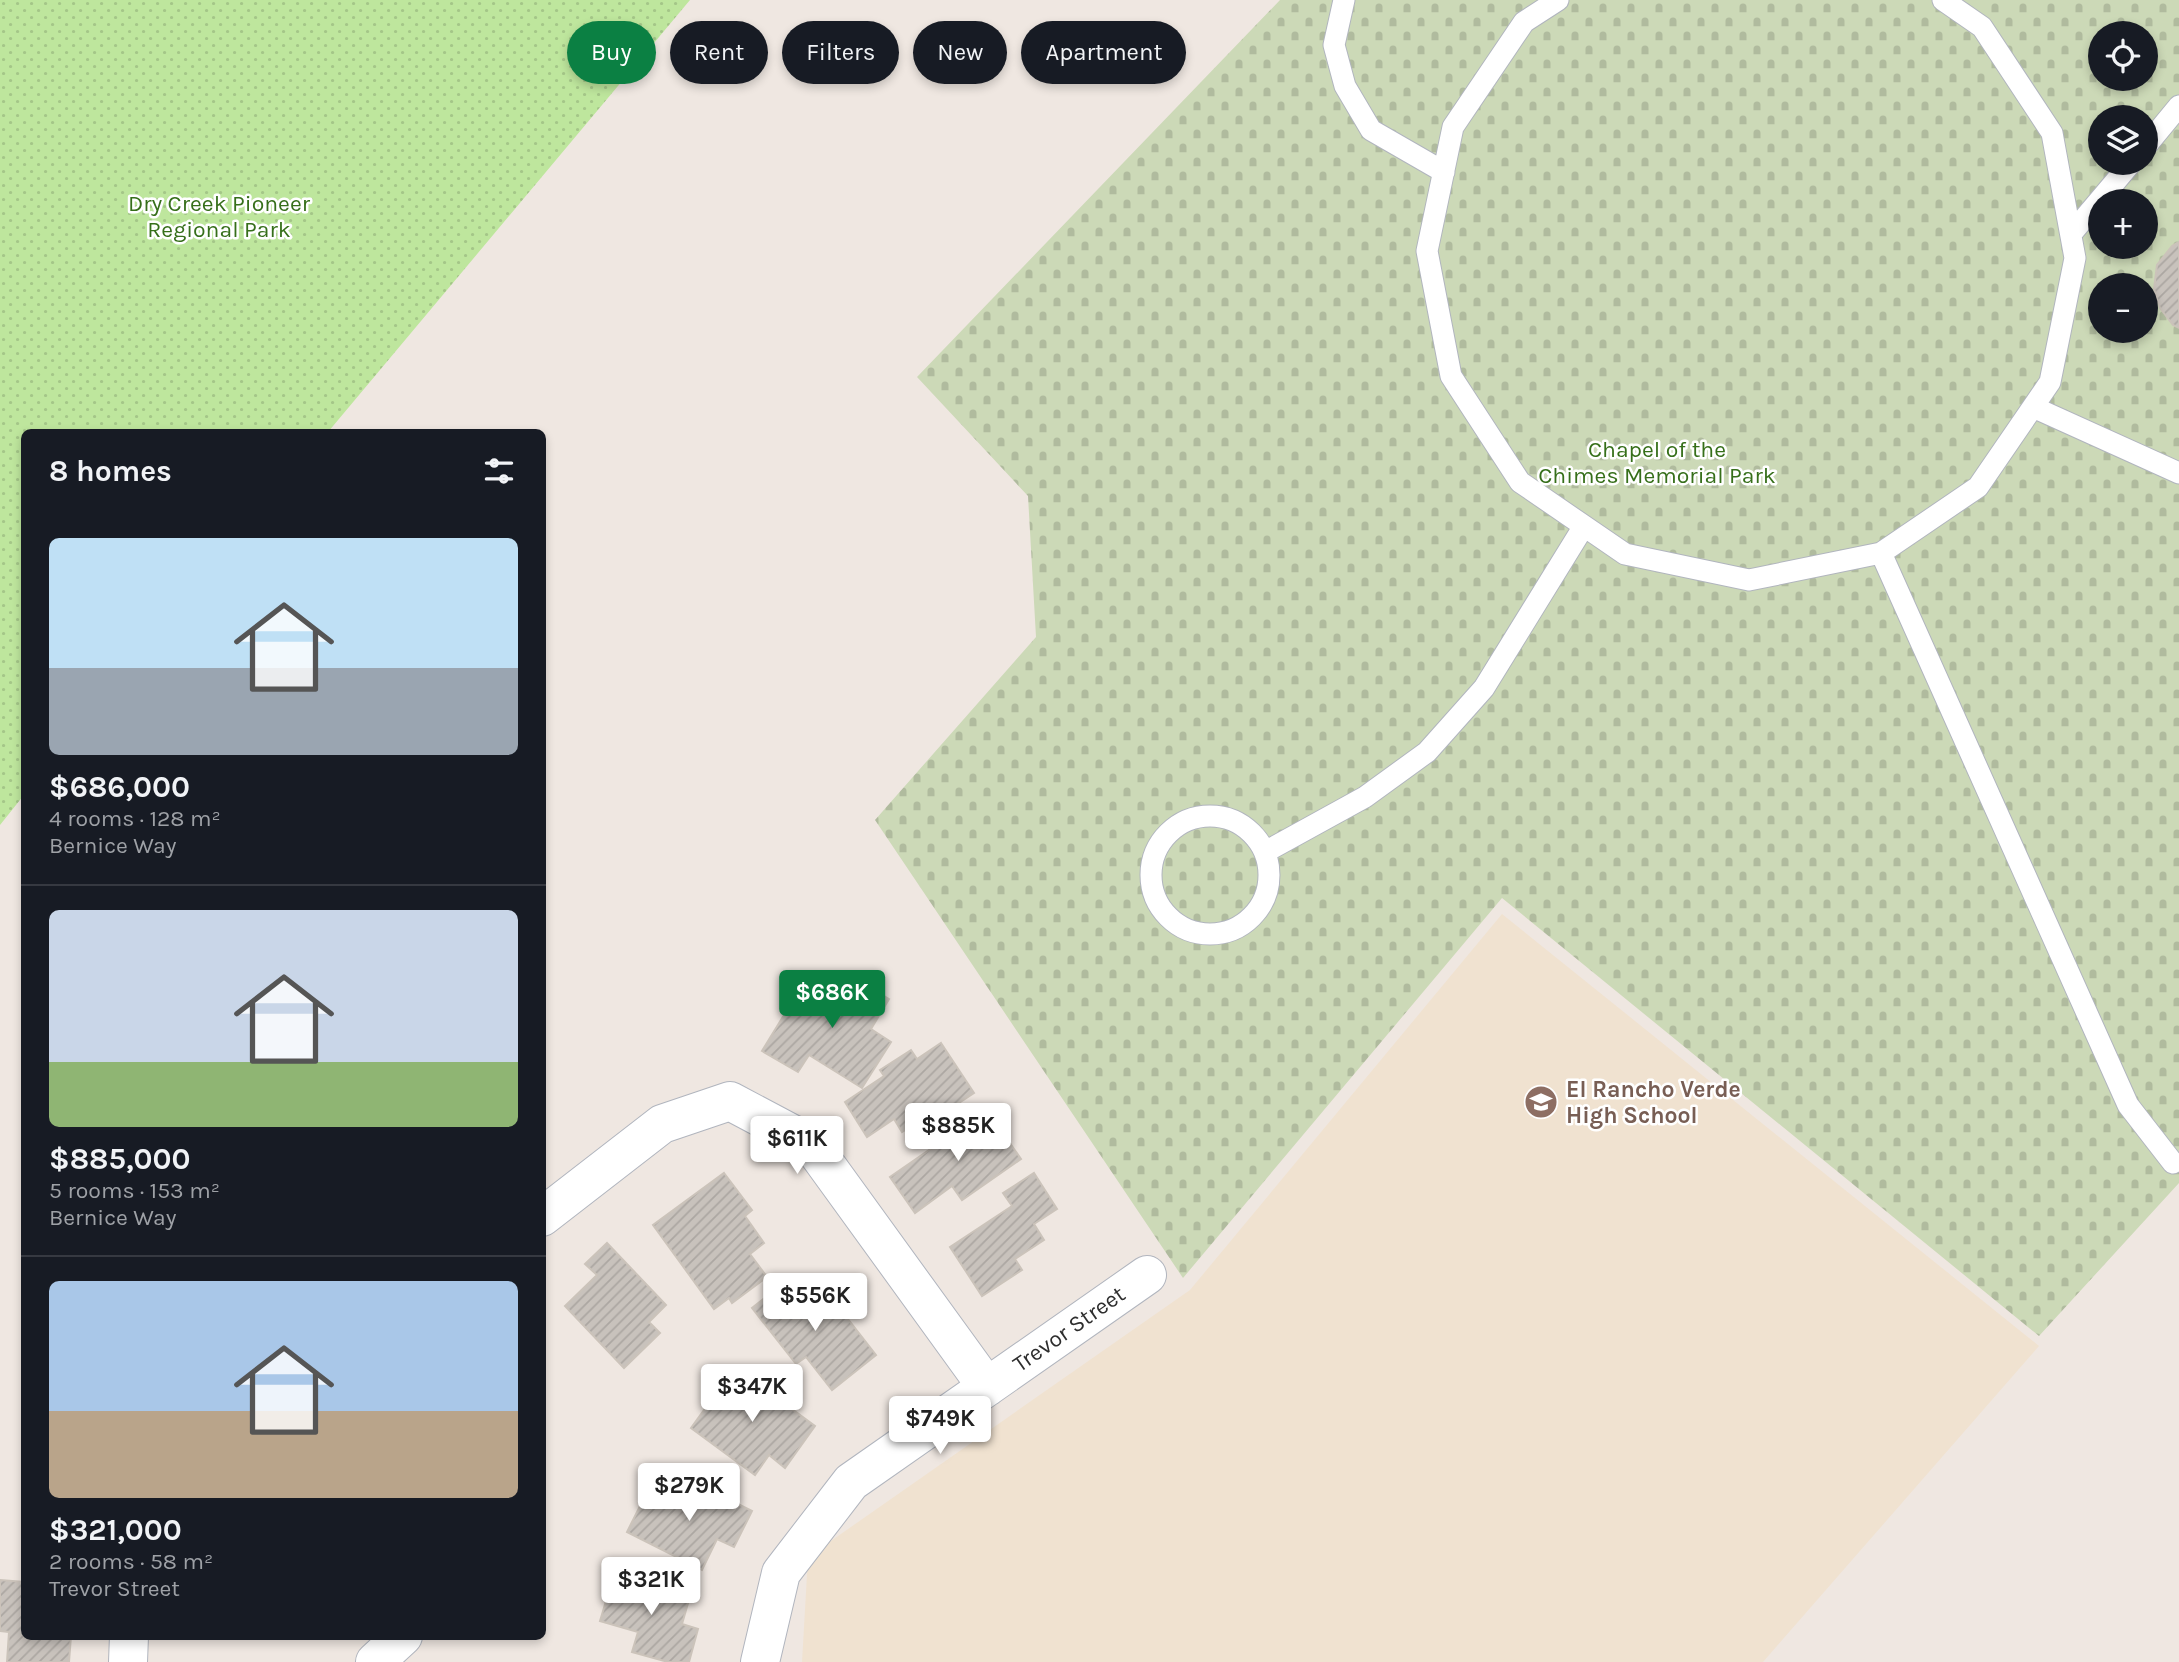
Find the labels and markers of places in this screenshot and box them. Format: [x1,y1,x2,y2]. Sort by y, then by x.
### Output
pin: $686K [783,970,881,1030]
place label: El Rancho Verde High School [1566,1076,1741,1129]
school or university icon: El Rancho Verde High School [1522,1083,1560,1121]
pin: $885K [909,1104,1007,1163]
pin: $611K [748,1116,846,1176]
pin: $556K [766,1274,864,1333]
pin: $347K [703,1364,801,1424]
pin: $749K [891,1396,989,1456]
pin: $279K [640,1464,738,1523]
pin: $321K [602,1558,700,1617]

